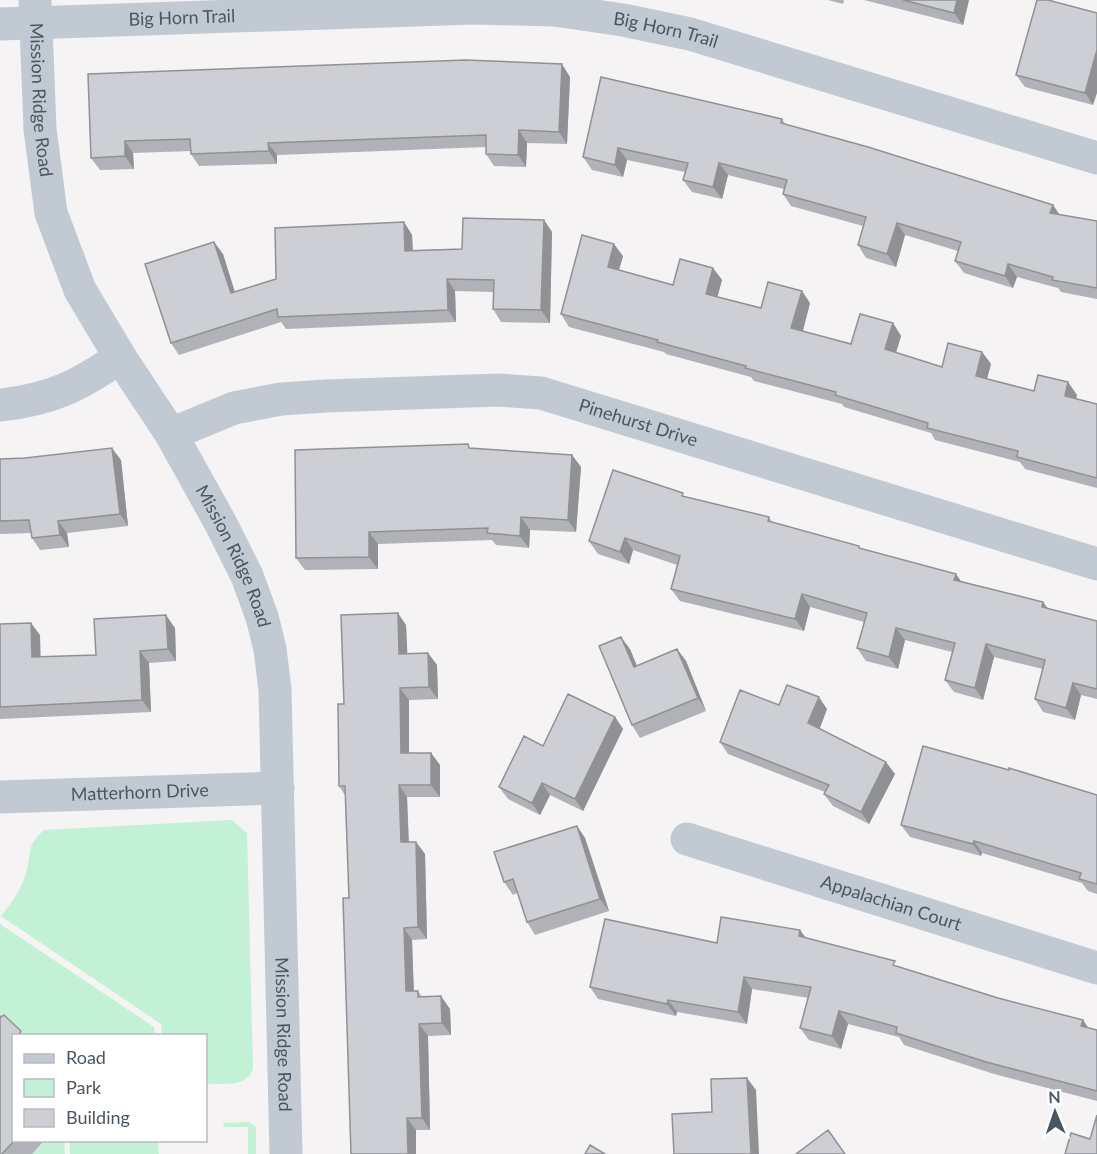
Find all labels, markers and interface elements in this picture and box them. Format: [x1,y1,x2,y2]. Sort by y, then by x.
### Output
street label: Big Horn Trail [128,4,236,30]
street label: Big Horn Trail [612,7,721,52]
street label: Mission Ridge Road [26,22,58,178]
street label: Pinehurst Drive [576,393,701,451]
street label: Mission Ridge Road [192,481,276,629]
street label: Matterhorn Drive [71,778,209,805]
street label: Appalachian Court [818,870,965,935]
street label: Mission Ridge Road [271,957,297,1112]
legend [12,1034,207,1142]
text: Road [66,1046,106,1068]
text: Park [66,1076,102,1098]
north arrow [1025,1082,1085,1142]
text: N [1048,1087,1061,1106]
text: Building [66,1106,130,1128]

